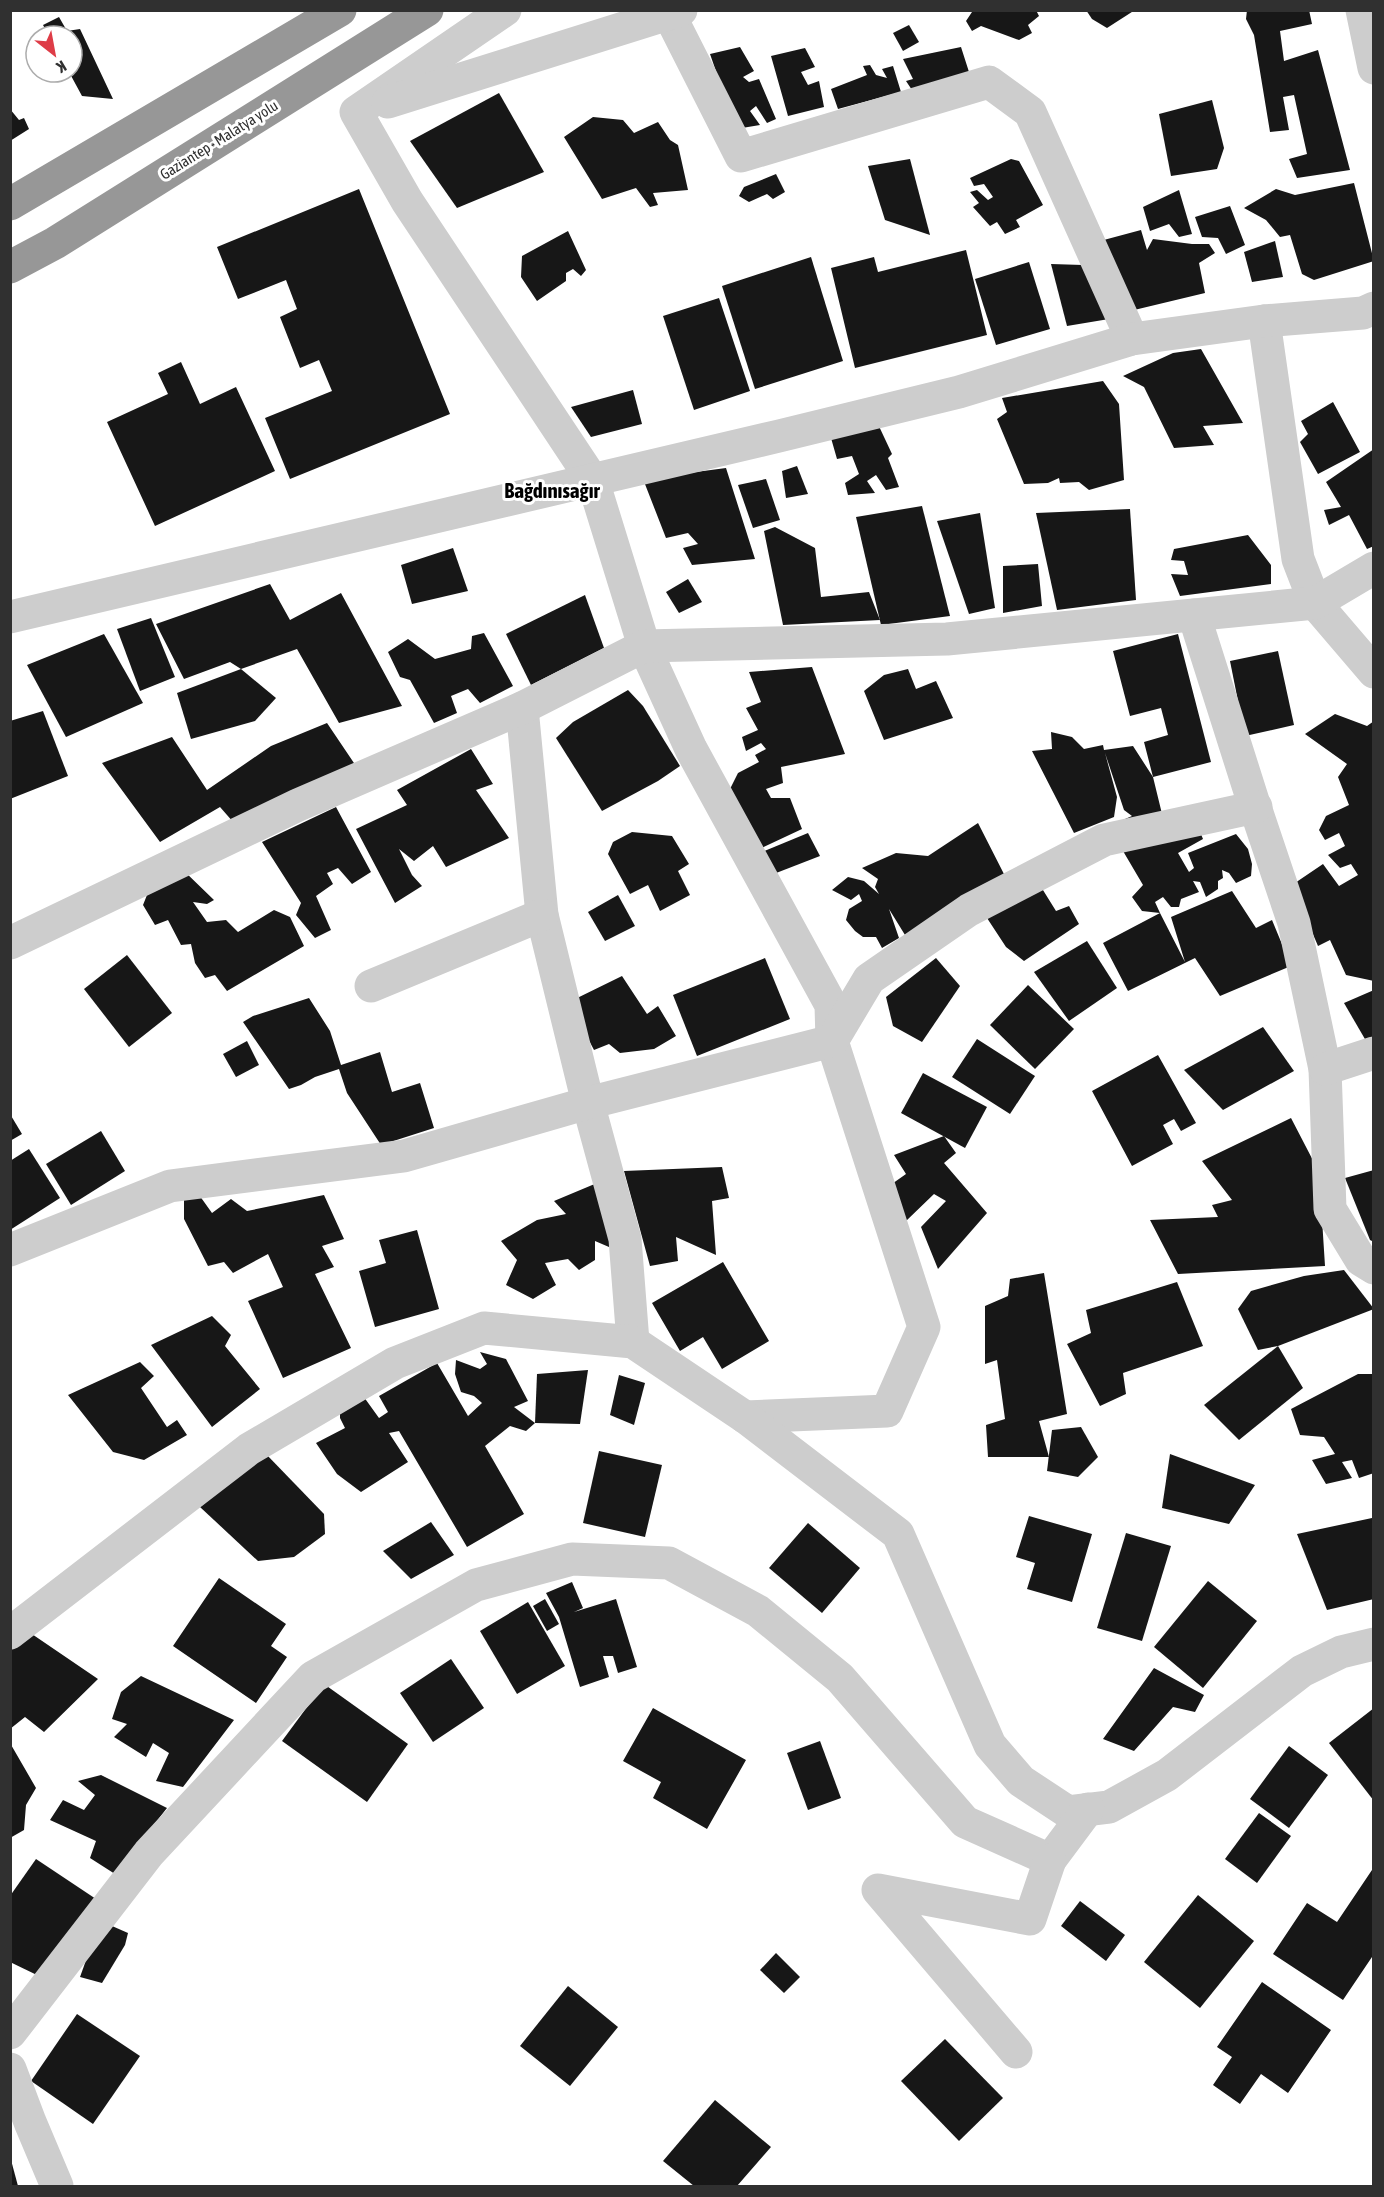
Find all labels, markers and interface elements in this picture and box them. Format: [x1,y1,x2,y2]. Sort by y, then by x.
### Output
north arrow [24,24,84,84]
text: K [54,57,70,77]
street label: Gaziantep - Malatya yolu [157,96,281,183]
district label: Bağdınısağır [504,478,600,502]

